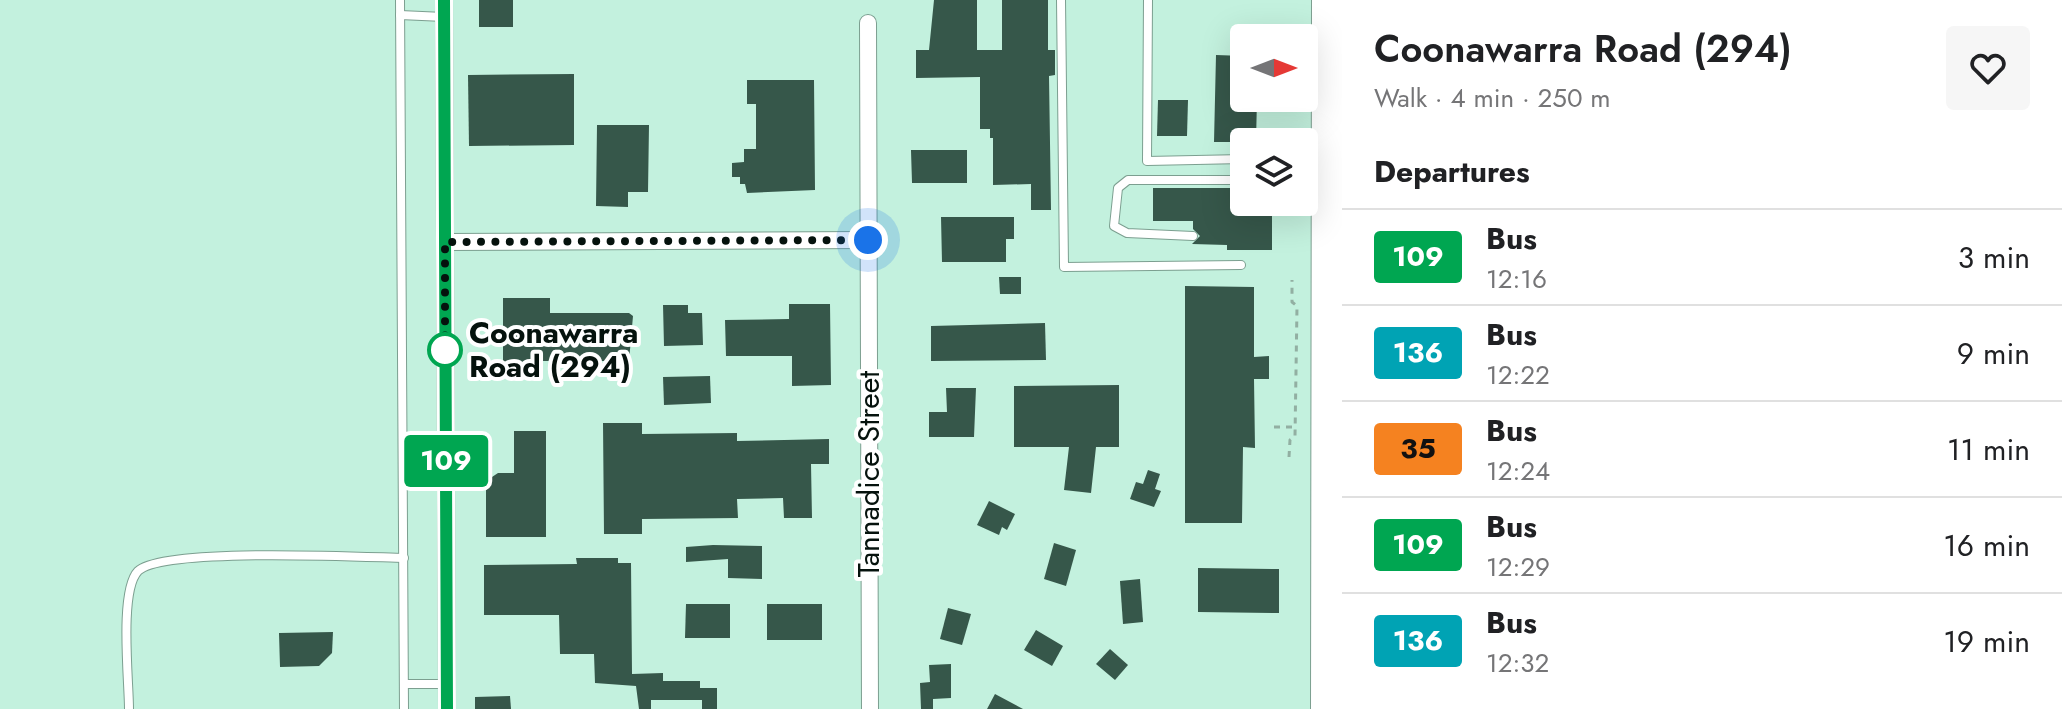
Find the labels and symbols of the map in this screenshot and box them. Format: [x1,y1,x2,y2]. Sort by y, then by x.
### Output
north arrow [1230,24,1318,112]
your location [848,220,888,260]
place label: Coonawarra Road (294) [469,311,639,388]
marker: Coonawarra Road (294) [428,333,462,367]
street label: Tannadice Street [847,370,890,577]
line badge: 109 [400,435,492,487]

